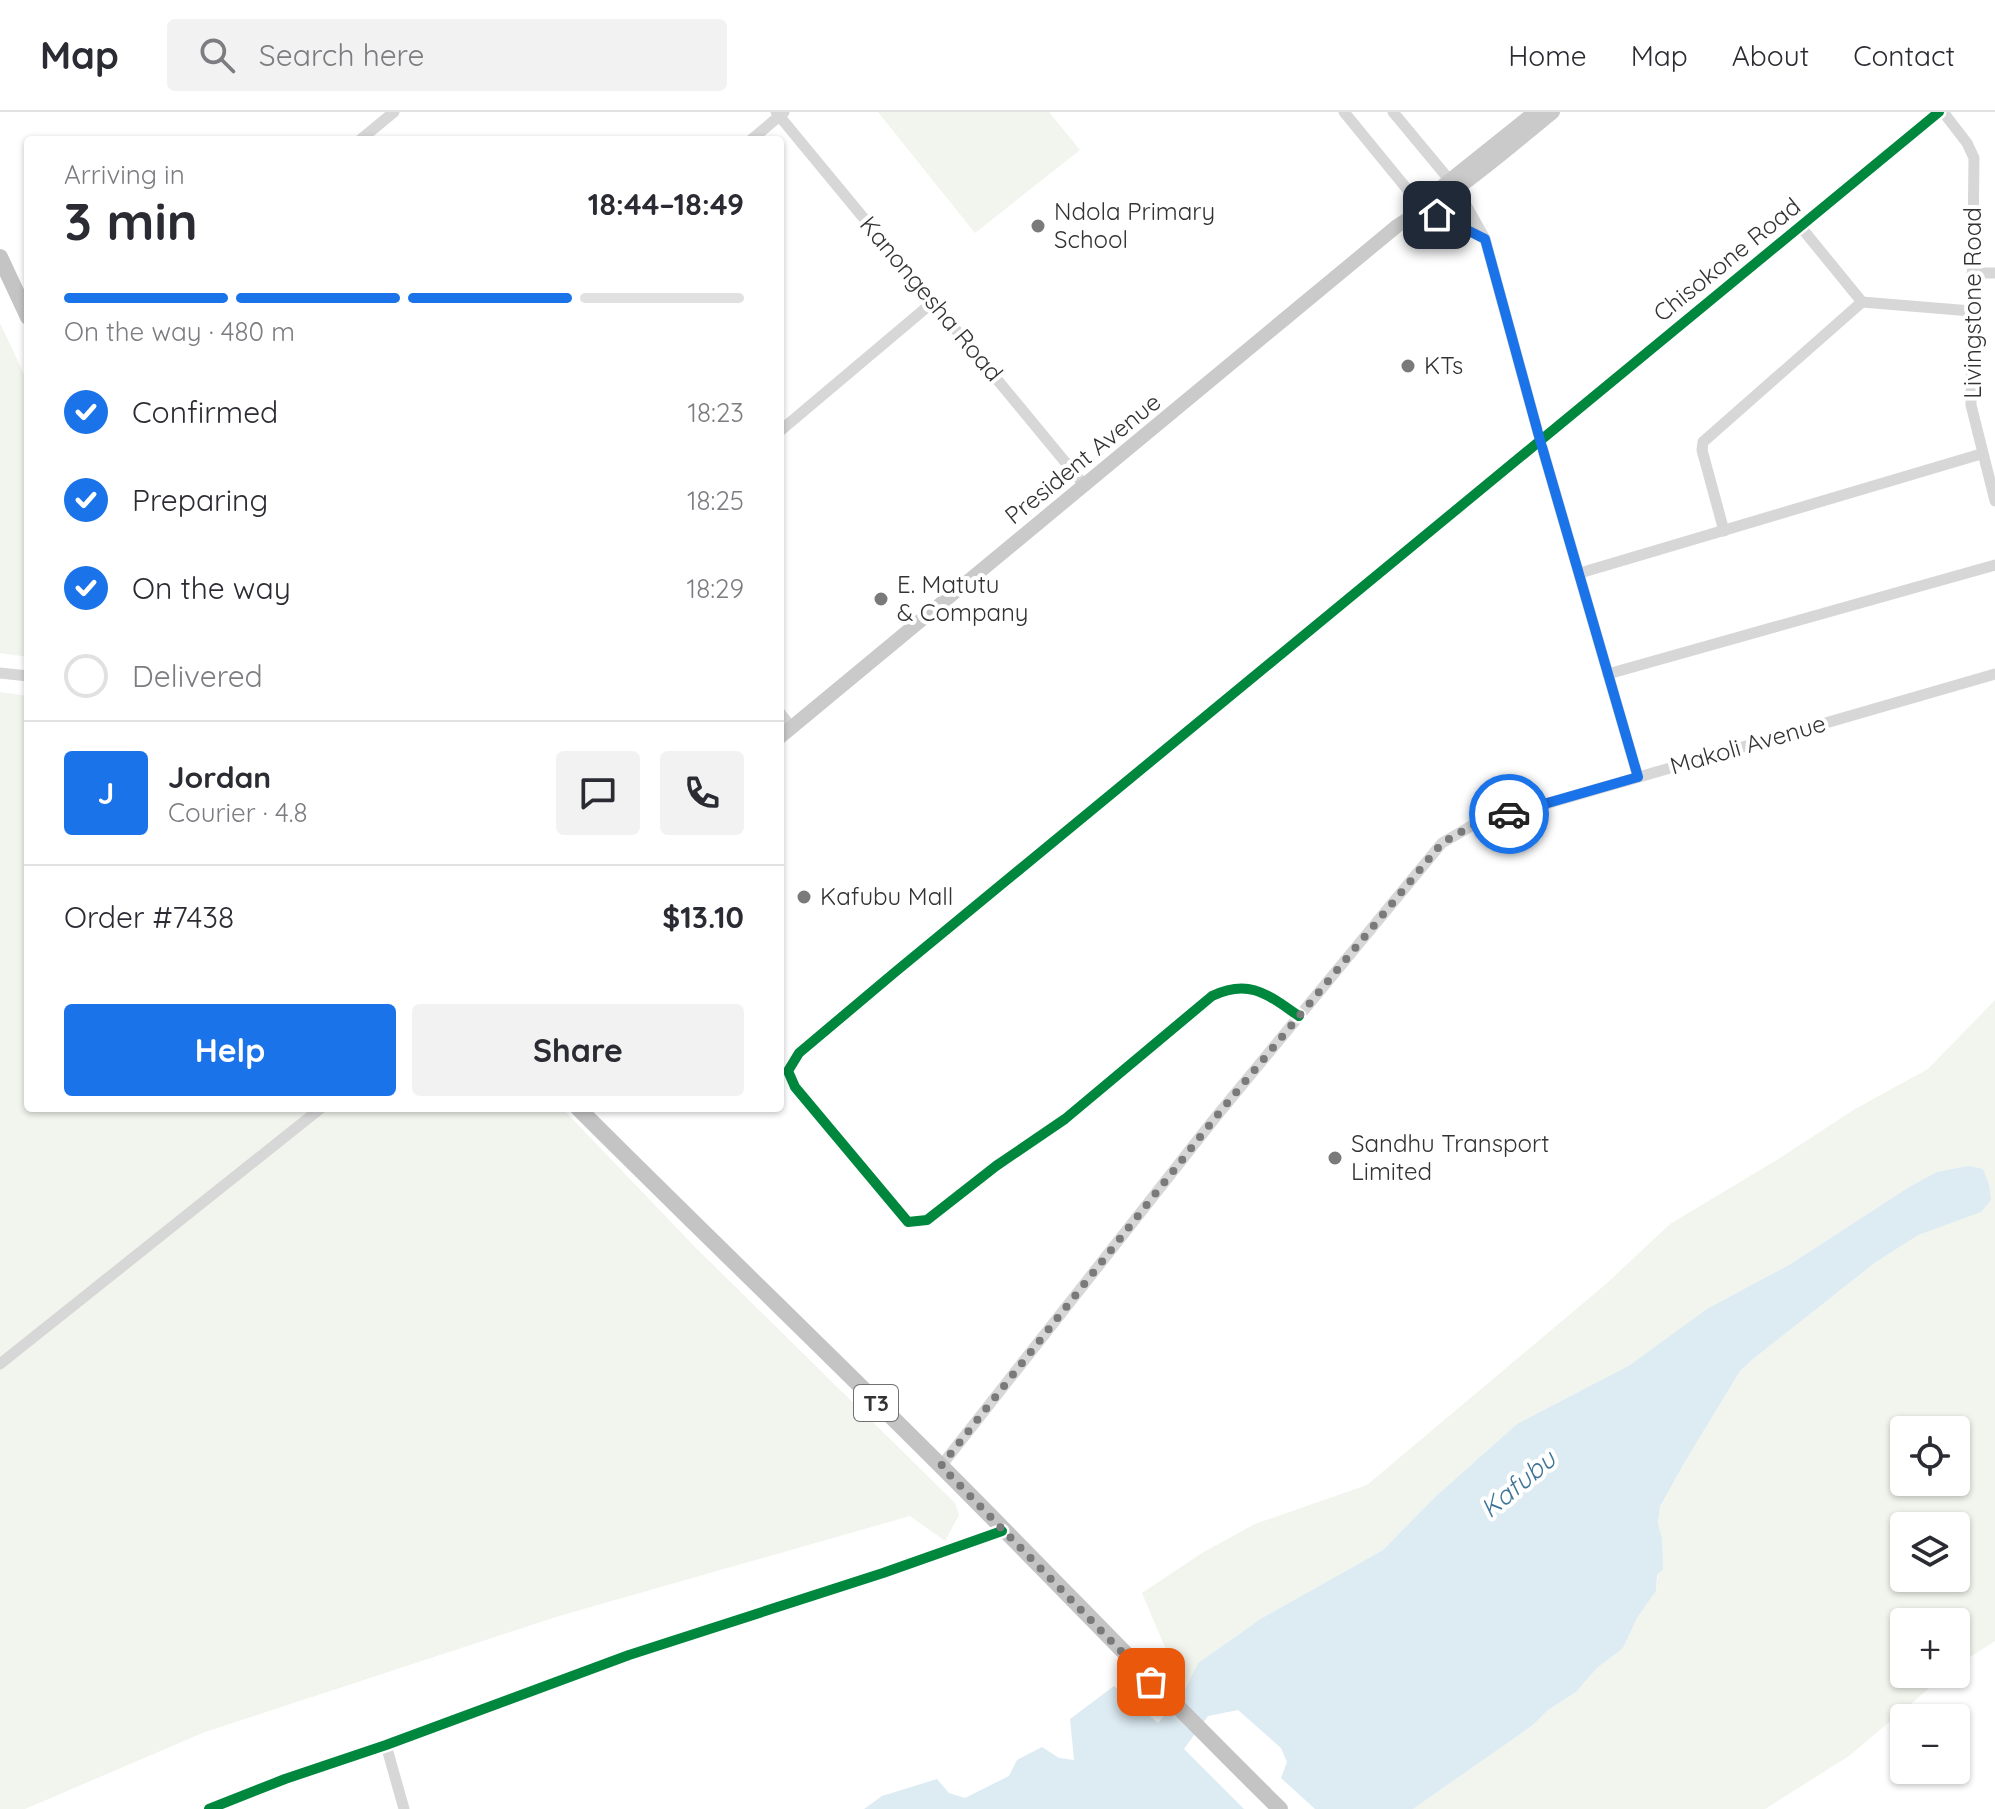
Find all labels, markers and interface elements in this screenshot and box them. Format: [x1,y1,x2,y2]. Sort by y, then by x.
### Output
search box [167,19,727,91]
text: Map [40,31,119,79]
icon: search [195,33,239,77]
text: Search here [259,36,424,74]
text: Home [1508,38,1587,73]
text: Map [1631,38,1688,73]
text: About [1732,38,1809,73]
text: Contact [1853,38,1955,73]
text: Arriving in [64,158,185,191]
pin [1403,181,1471,249]
text: 18:44–18:49 [588,185,744,223]
text: 3 min [64,188,198,253]
street label: Chisokone Road [1647,191,1806,328]
icon: home [1415,193,1459,237]
place label: Ndola Primary School [1054,196,1215,254]
street label: Livingstone Road [1957,207,1987,399]
street label: Kanongesha Road [854,210,1010,387]
marker: Ndola Primary School [1029,217,1047,235]
text: On the way · 480 m [64,315,295,348]
place label: KTs [1424,350,1463,380]
marker: KTs [1399,357,1417,375]
street label: President Avenue [998,386,1166,530]
icon: check [64,390,108,434]
text: Confirmed [132,393,278,431]
text: 18:23 [687,396,744,429]
icon: check [64,478,108,522]
text: Preparing [132,481,268,519]
text: 18:25 [687,484,744,517]
icon: check [64,566,108,610]
text: On the way [132,569,291,607]
place label: E. Matutu & Company [897,569,1028,627]
text: 18:29 [687,572,744,605]
marker: E. Matutu & Company [872,590,890,608]
text: Delivered [132,657,263,695]
street label: Makoli Avenue [1666,707,1829,781]
button: chat [556,751,640,835]
button: phone [660,751,744,835]
text: Jordan [168,758,271,796]
text: J [98,774,114,812]
courier [1469,774,1549,854]
icon: car [1487,792,1531,836]
text: Courier · 4.8 [168,796,307,829]
place label: Kafubu Mall [820,881,953,911]
marker: Kafubu Mall [795,888,813,906]
text: Order #7438 [64,898,234,936]
text: $13.10 [662,898,744,936]
button: Help [64,1004,396,1096]
button: Share [412,1004,744,1096]
place label: Sandhu Transport Limited [1351,1128,1549,1186]
marker: Sandhu Transport Limited [1326,1149,1344,1167]
road number: T3 [854,1385,898,1421]
map controls [1890,1416,1970,1784]
button: locate [1890,1416,1970,1496]
water label: Kafubu [1473,1442,1563,1525]
button: layers [1890,1512,1970,1592]
button: + [1890,1608,1970,1688]
pin [1117,1648,1185,1716]
icon: bag [1129,1660,1173,1704]
button: − [1890,1704,1970,1784]

